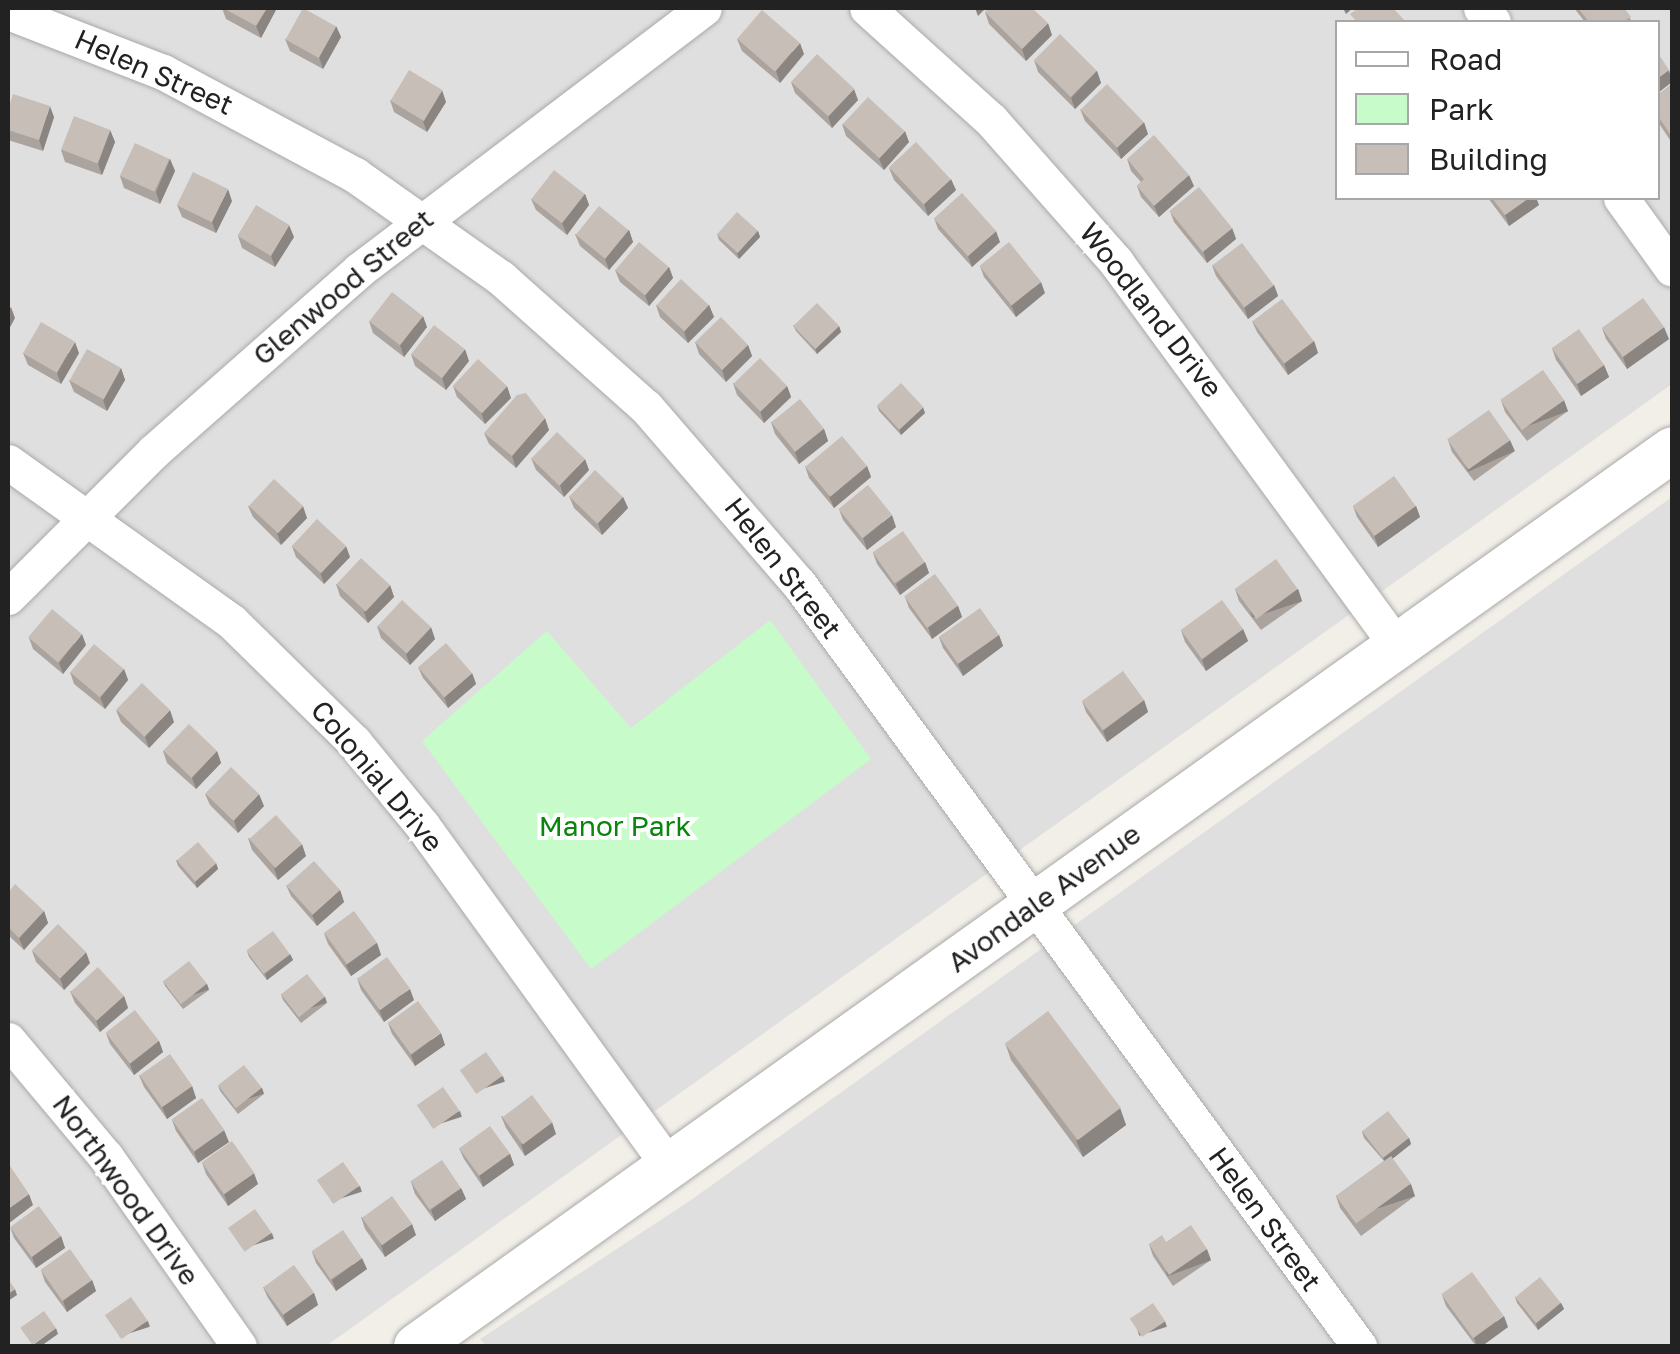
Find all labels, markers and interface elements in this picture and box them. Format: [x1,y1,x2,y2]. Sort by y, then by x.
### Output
legend [1335,20,1660,200]
street label: Helen Street [70,22,238,122]
text: Road [1429,41,1503,77]
text: Park [1429,91,1494,127]
text: Building [1429,141,1548,177]
street label: Glenwood Street [246,202,440,372]
street label: Woodland Drive [1072,216,1230,404]
street label: Helen Street [718,491,848,645]
street label: Colonial Drive [304,693,450,859]
park label: Manor Park [539,809,691,843]
street label: Avondale Avenue [941,817,1147,979]
street label: Northwood Drive [46,1088,206,1292]
street label: Helen Street [1202,1141,1328,1297]

